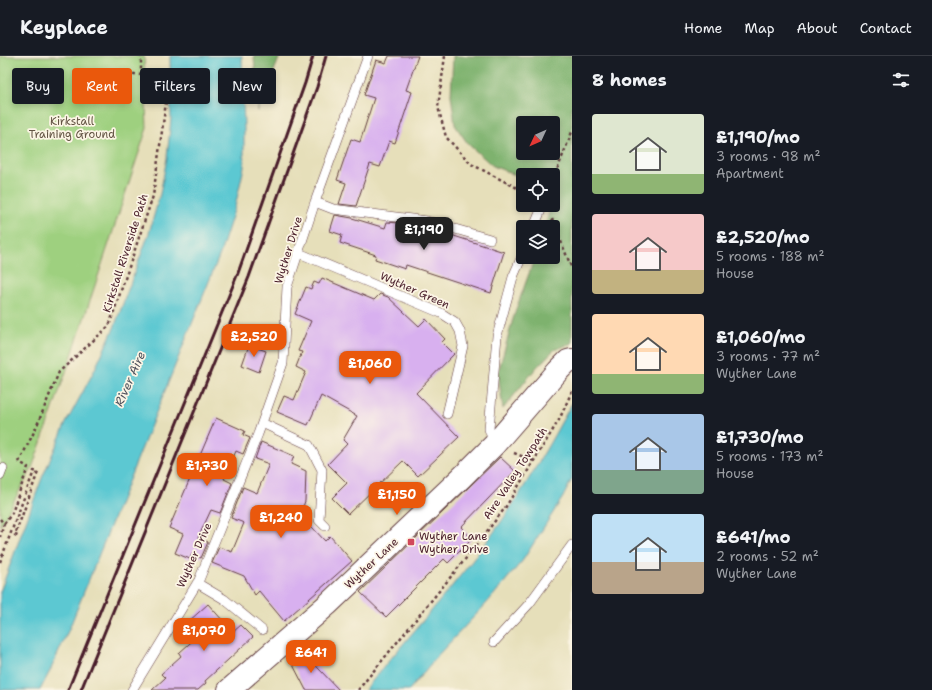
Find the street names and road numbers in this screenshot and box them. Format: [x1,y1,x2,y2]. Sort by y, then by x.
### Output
street label: Kirkstall Riverside Path [99,192,152,314]
street label: Wyther Drive [271,215,306,286]
street label: Wyther Green [378,268,452,313]
street label: Aire Valley Towpath [480,424,551,522]
street label: Wyther Drive [173,520,216,590]
street label: Wyther Lane [341,535,401,592]

